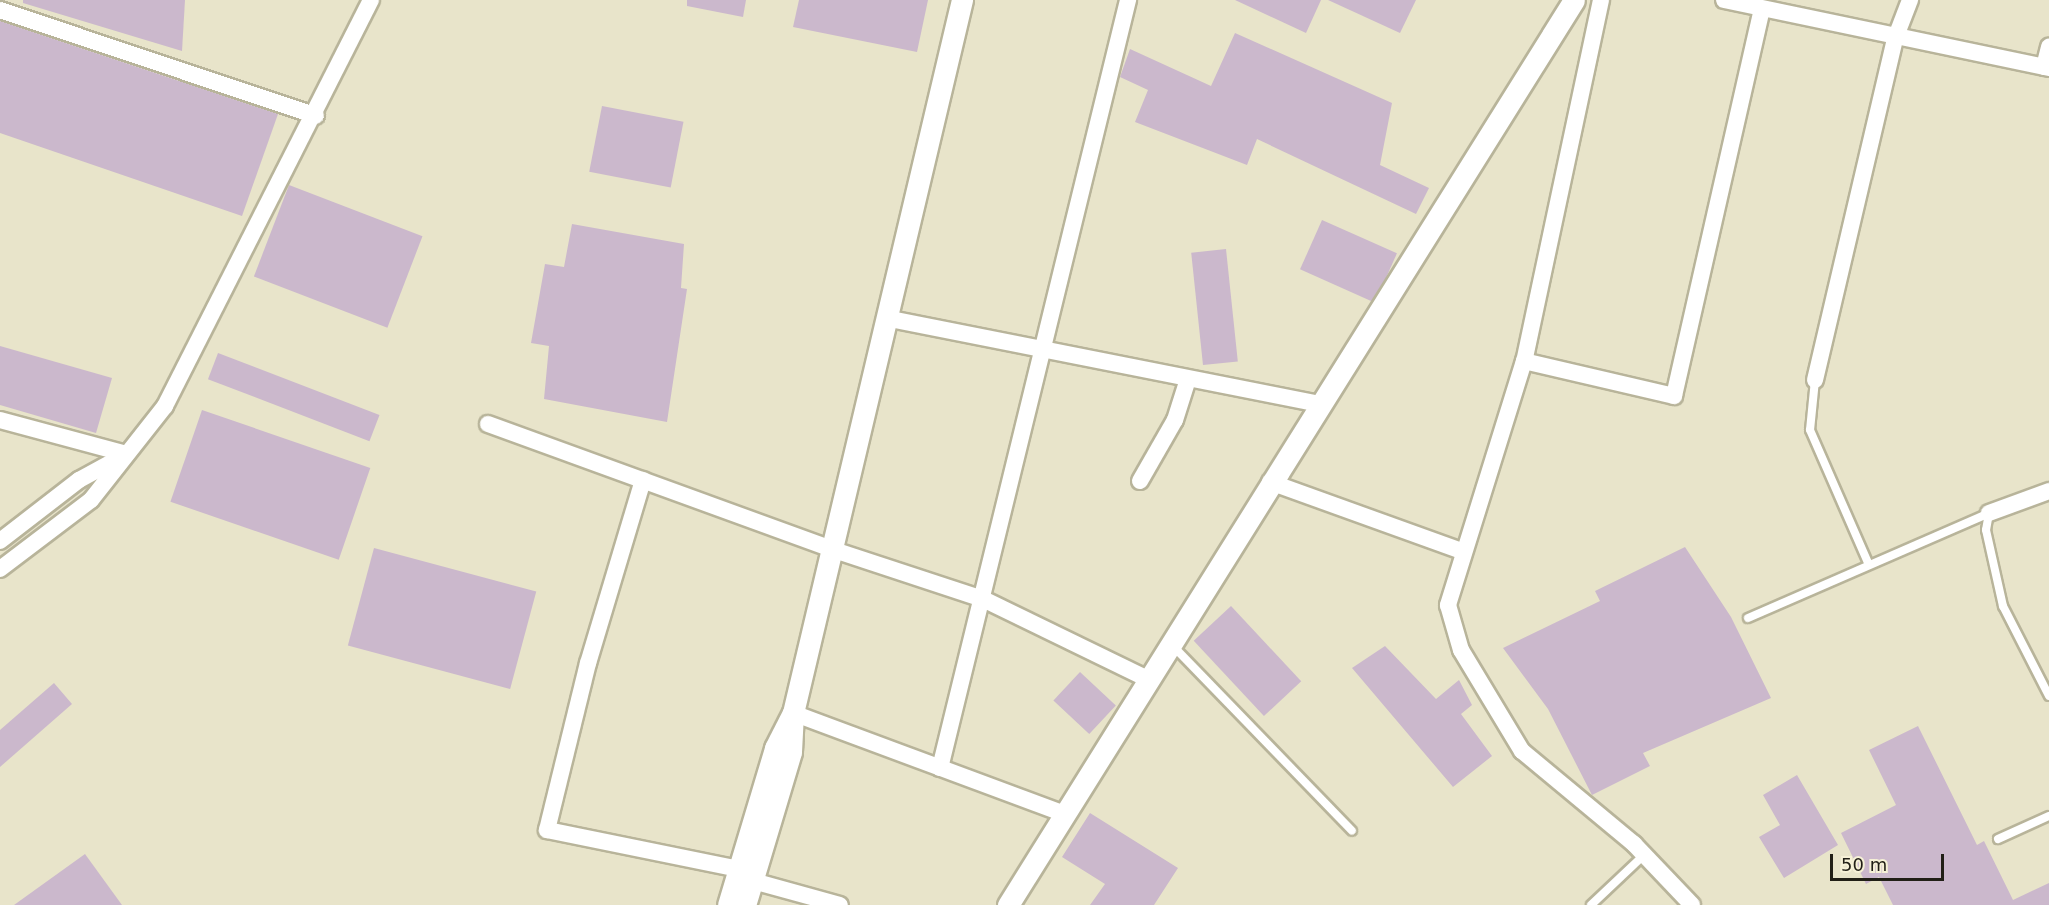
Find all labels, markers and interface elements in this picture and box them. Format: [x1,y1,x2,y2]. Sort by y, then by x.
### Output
scale bar [1833,842,1947,880]
text: 50 m [1841,854,1887,875]

